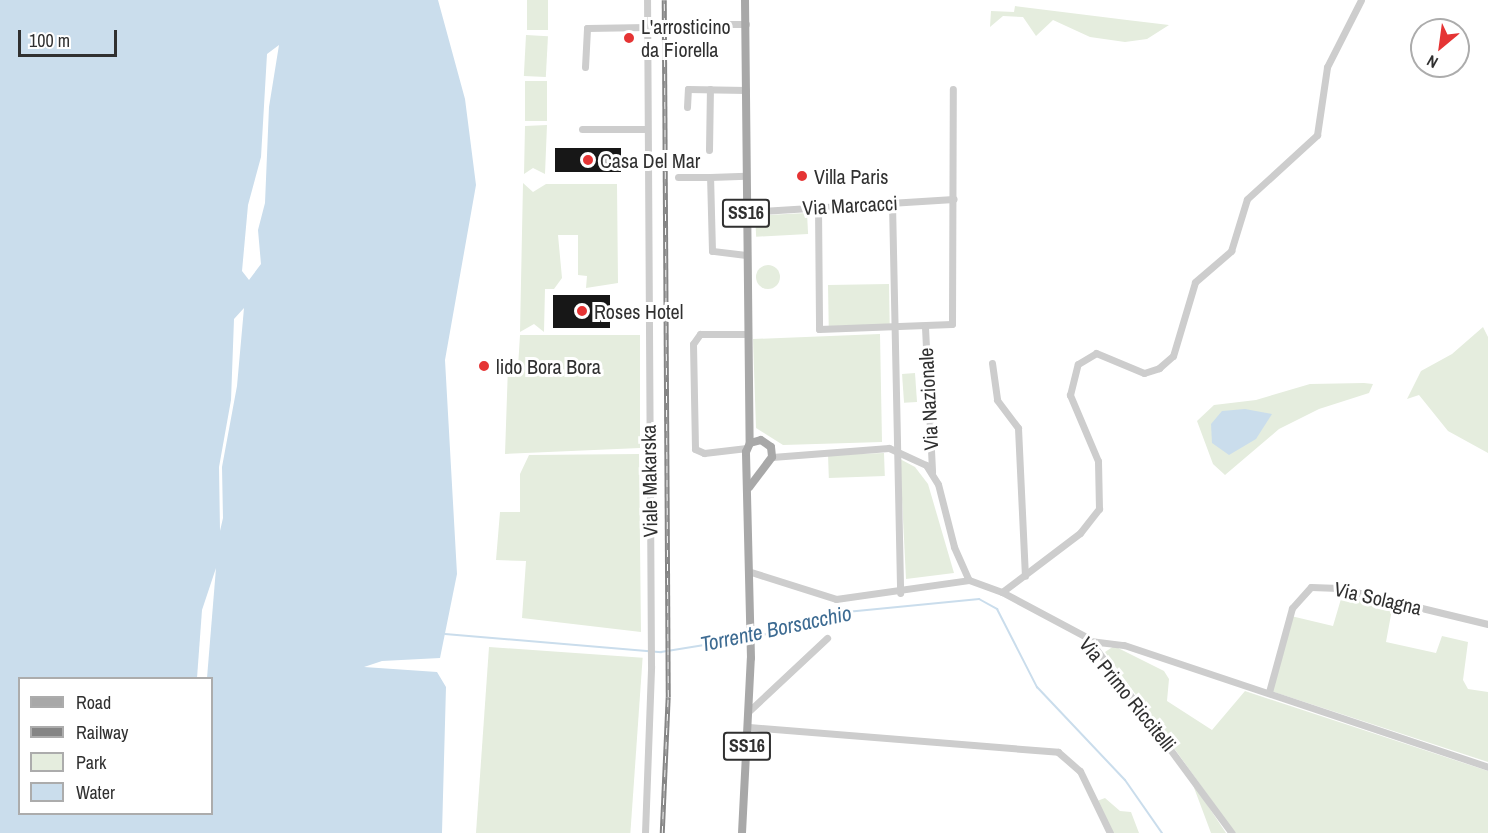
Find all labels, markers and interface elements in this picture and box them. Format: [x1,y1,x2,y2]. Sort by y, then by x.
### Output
place label: L'arrosticino da Fiorella [641,14,731,61]
scale bar [21,18,120,56]
north arrow [1410,18,1470,78]
text: 100 m [29,28,70,53]
marker: L'arrosticino da Fiorella [622,31,636,45]
text: N [1423,50,1442,74]
place label: Casa Del Mar [600,148,700,172]
marker: Casa Del Mar [581,153,595,167]
place label: Villa Paris [814,164,888,188]
marker: Villa Paris [795,169,809,183]
street label: Via Marcacci [802,191,898,219]
road number: SS16 [720,198,771,228]
place label: Roses Hotel [594,299,683,323]
marker: Roses Hotel [575,304,589,318]
street label: Via Nazionale [913,347,943,451]
place label: lido Bora Bora [496,354,601,378]
marker: lido Bora Bora [477,359,491,373]
street label: Viale Makarska [636,424,662,538]
street label: Via Solagna [1332,576,1424,620]
water label: Torrente Borsacchio [698,601,854,657]
street label: Via Primo Riccitelli [1075,632,1181,756]
legend [18,677,213,815]
text: Road [76,690,111,715]
text: Railway [76,720,129,745]
road number: SS16 [722,731,772,761]
text: Park [76,750,106,775]
text: Water [76,780,115,805]

